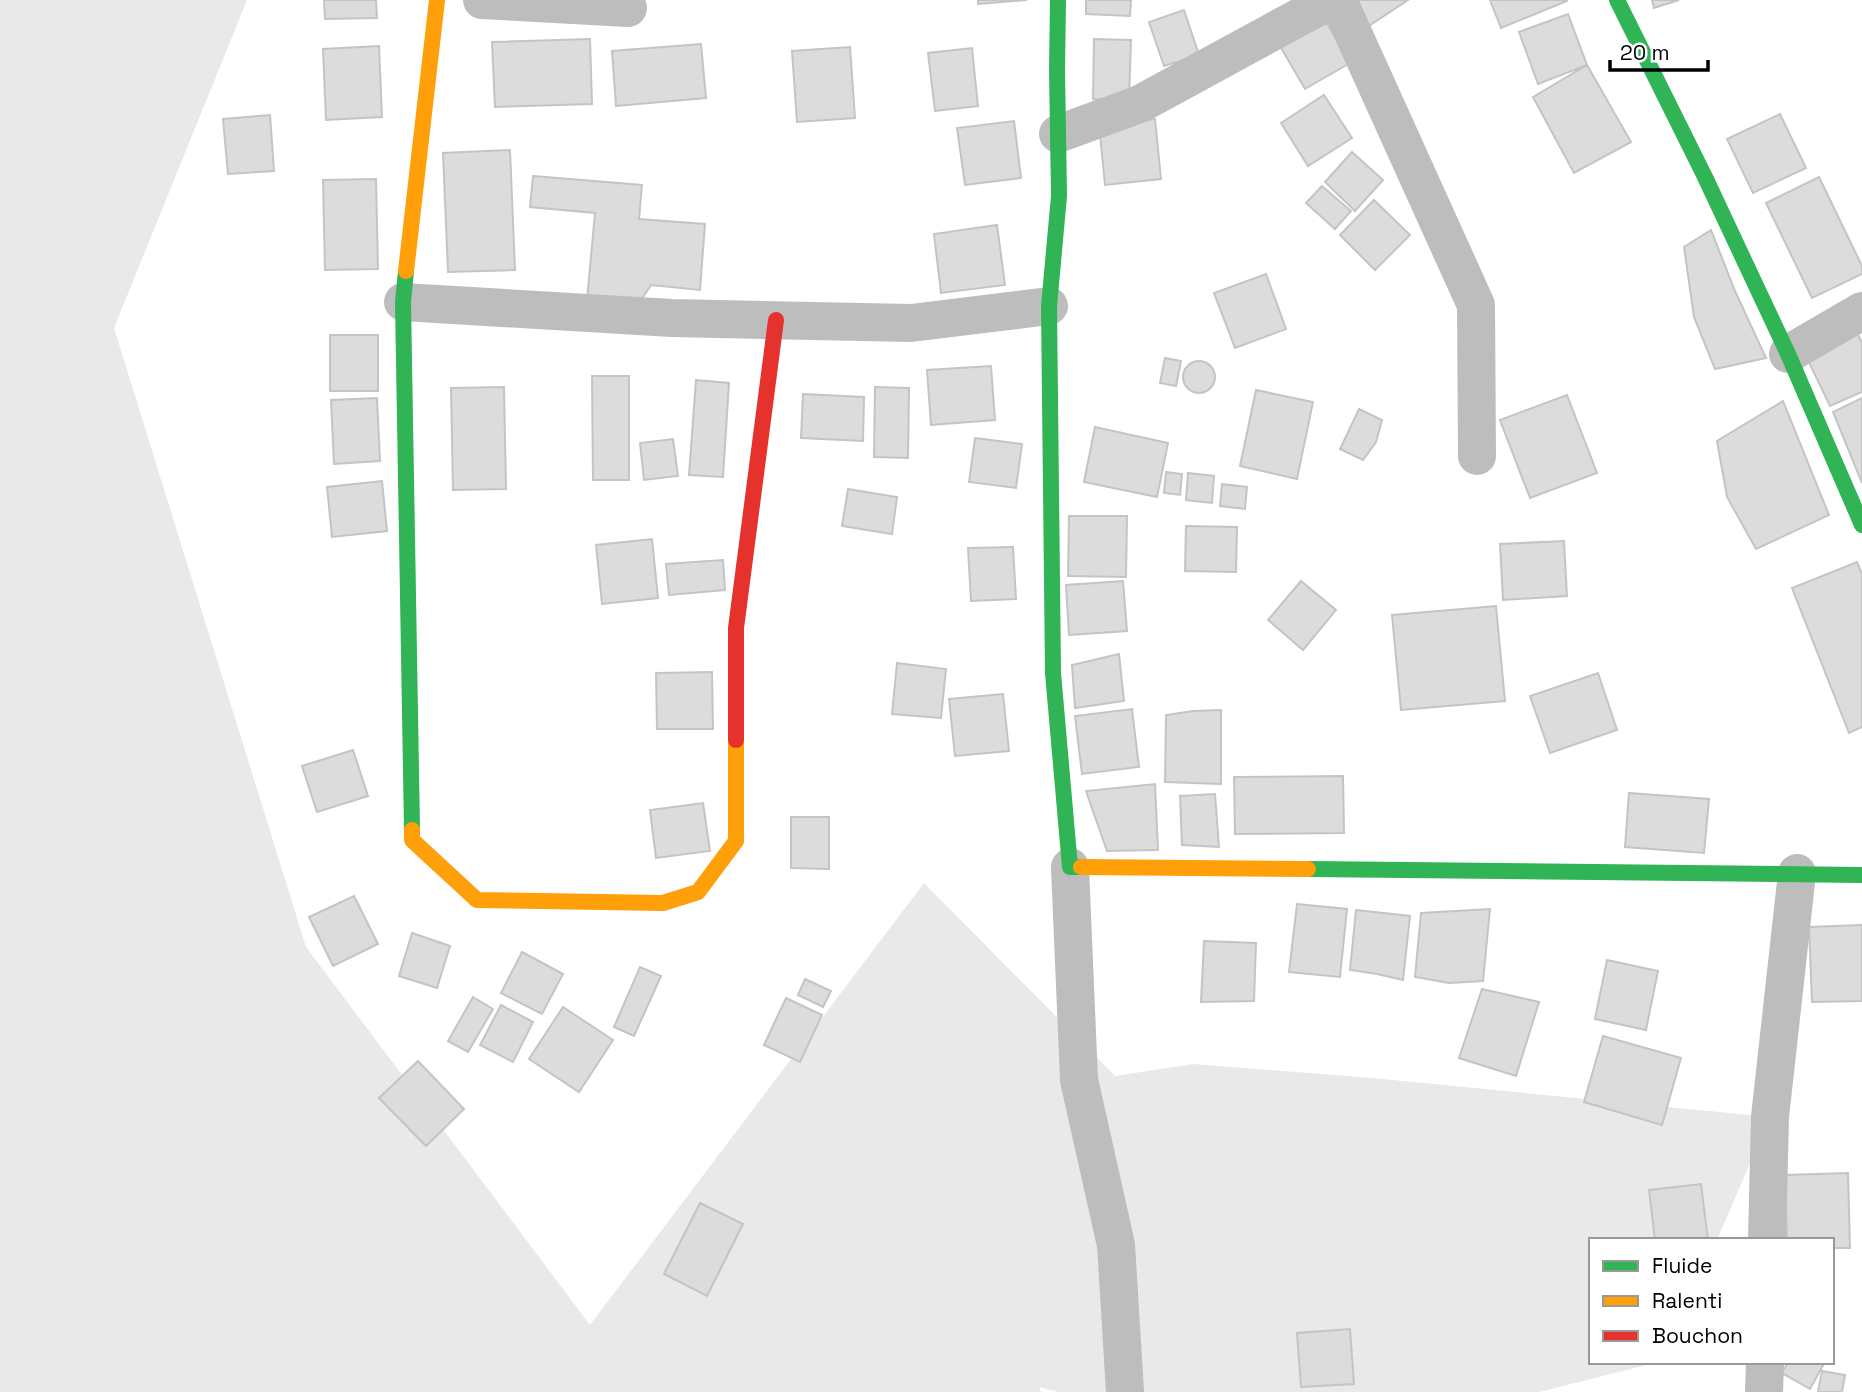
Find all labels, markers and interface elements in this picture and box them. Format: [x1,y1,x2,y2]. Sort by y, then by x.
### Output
scale bar [1610,28,1708,72]
text: 20 m [1620,39,1670,66]
legend [1589,1238,1834,1364]
text: Fluide [1652,1252,1712,1279]
text: Ralenti [1652,1287,1722,1314]
text: Bouchon [1652,1322,1743,1349]

